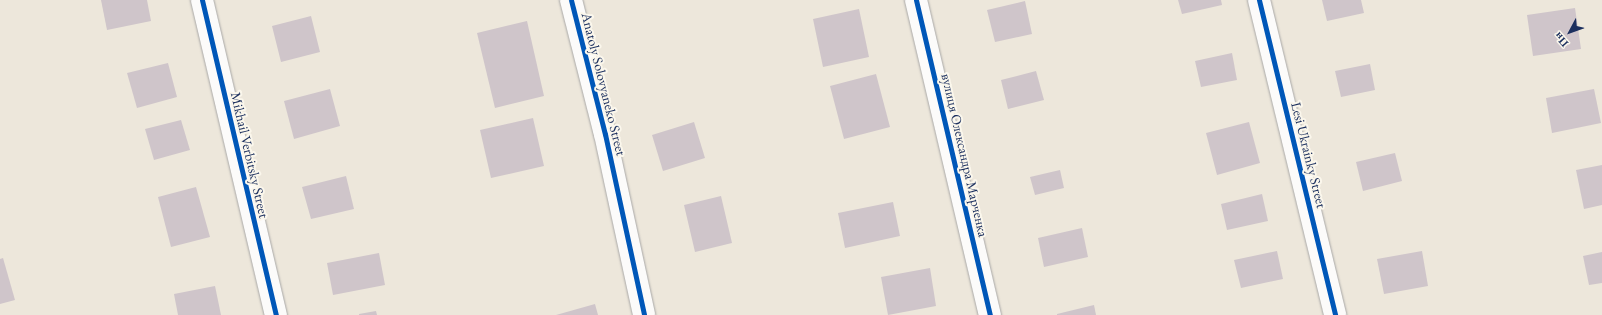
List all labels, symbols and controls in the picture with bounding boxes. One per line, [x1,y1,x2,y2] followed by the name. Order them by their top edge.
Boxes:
[578,11,630,157] street label: Anatoly Solovyaneko Street
[1550,12,1590,52] north arrow
[1551,30,1571,50] text: Пн
[938,72,992,238] street label: вулиця Олександра Марченка
[227,90,273,220] street label: Mikhail Verbitsky Street
[1288,100,1330,210] street label: Lesi Ukrainky Street

